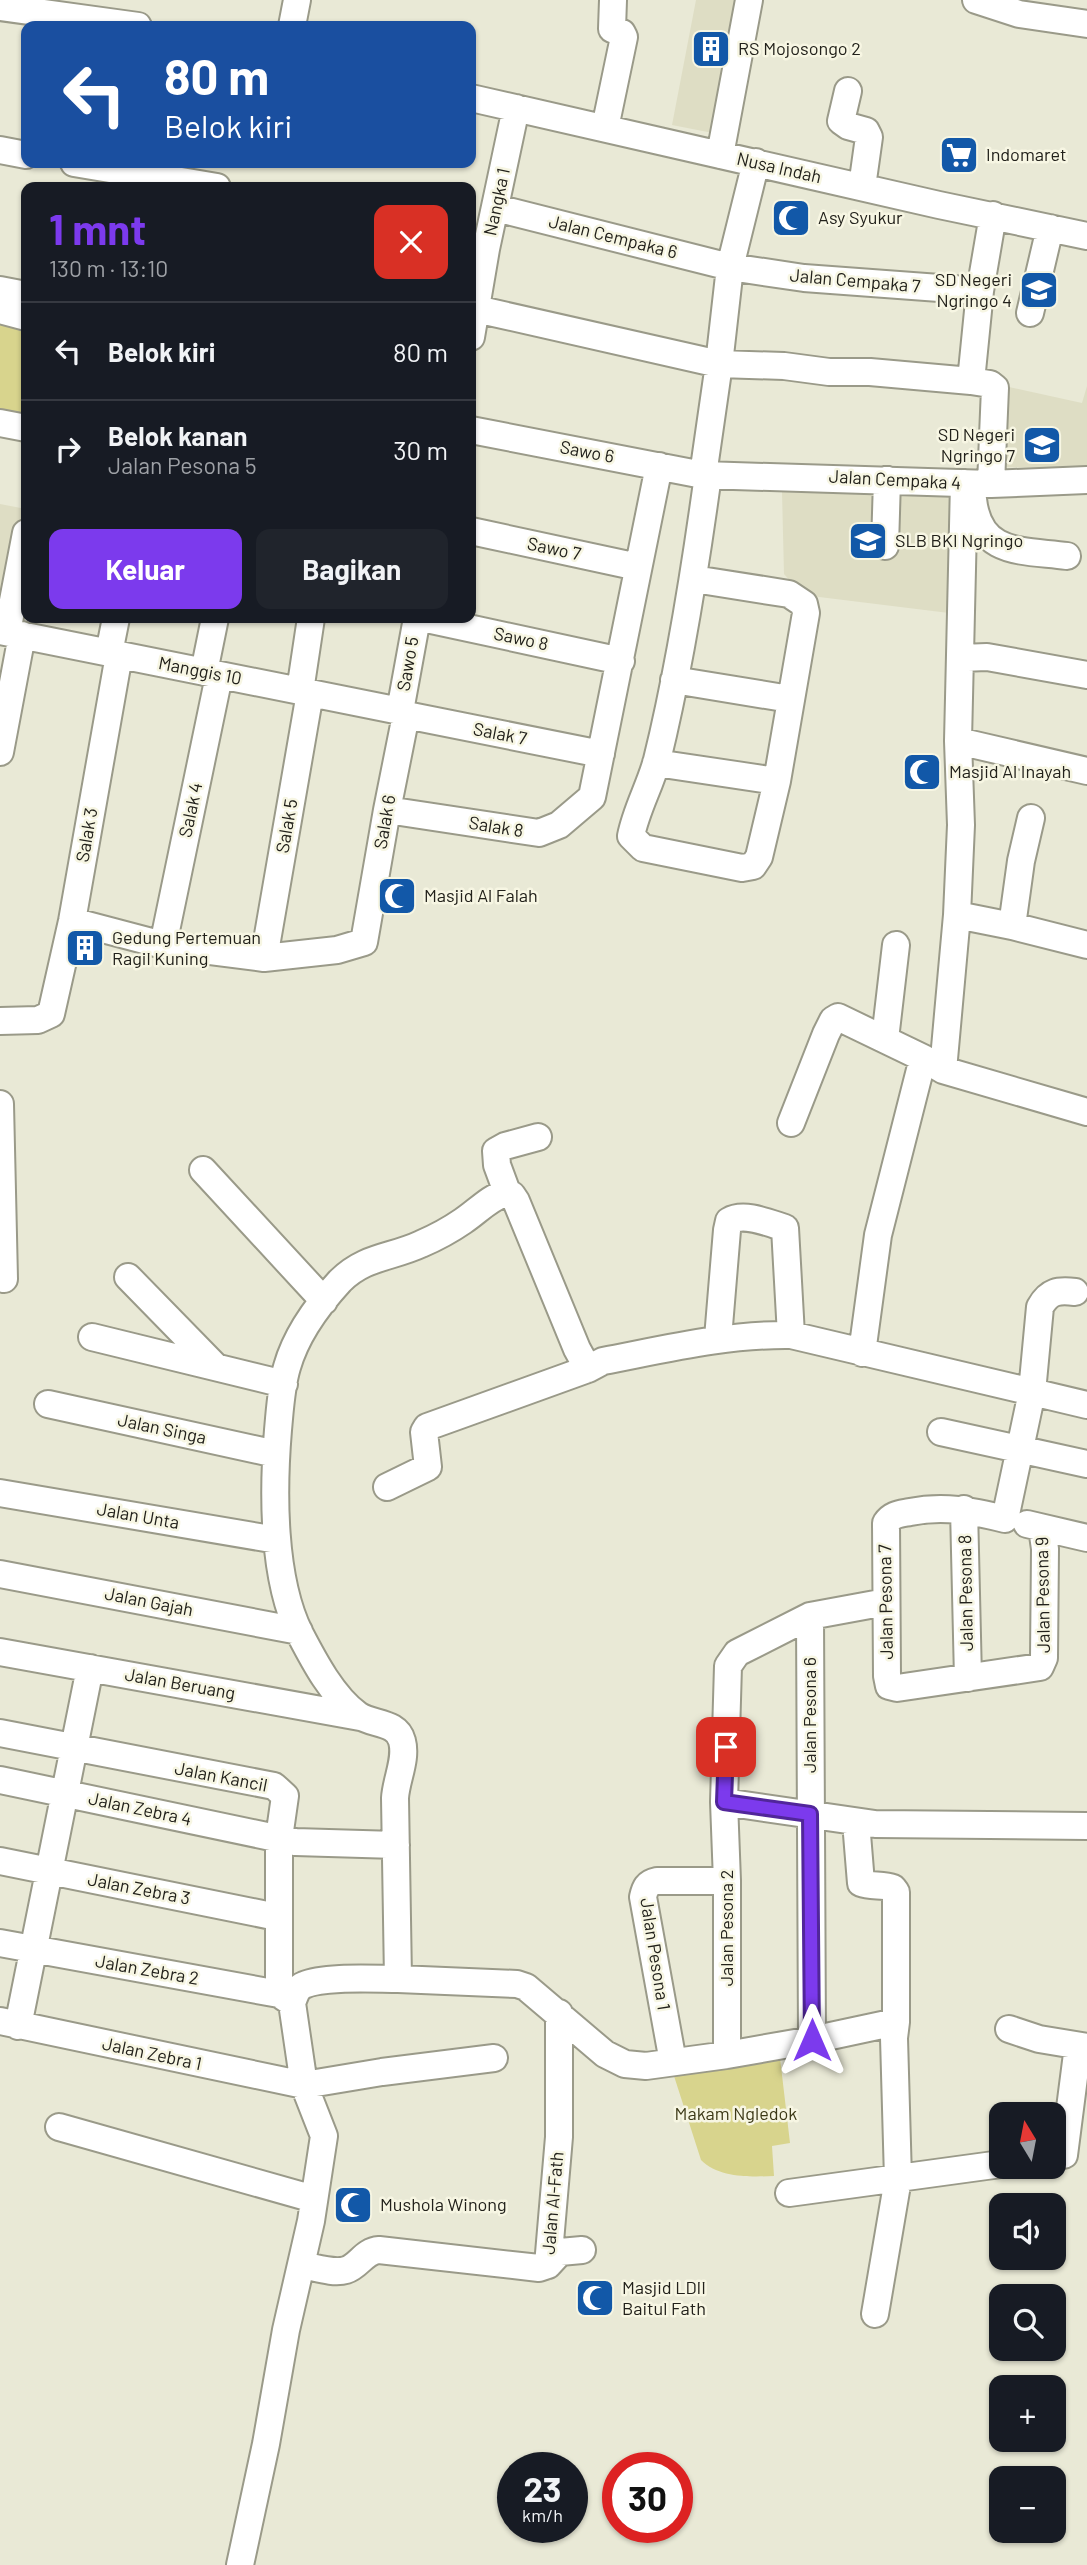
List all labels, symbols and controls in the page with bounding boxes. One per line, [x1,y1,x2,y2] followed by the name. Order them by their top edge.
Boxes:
[690,28,732,70] building icon: RS Mojosongo 2
[738,37,861,59] place label: RS Mojosongo 2
[164,46,269,105] text: 80 m
[49,49,140,140] icon: left
[164,106,292,144] text: Belok kiri
[938,134,980,176] supermarket icon: Indomaret
[986,143,1066,165] place label: Indomaret
[735,147,824,187] street label: Nusa Indah
[478,166,514,238] street label: Nangka 1
[770,197,812,239] mosque icon: Asy Syukur
[49,203,146,253] text: 1 mnt
[374,205,448,279] button: close
[818,206,903,228] place label: Asy Syukur
[547,209,680,263] street label: Jalan Cempaka 6
[49,254,168,282] text: 130 m · 13:10
[789,263,922,297] street label: Jalan Cempaka 7
[935,268,1012,311] place label: SD Negeri Ngringo 4
[1018,269,1060,311] school or university icon: SD Negeri Ngringo 4
[49,332,87,370] icon: left
[108,336,215,367] text: Belok kiri
[393,336,448,367] text: 80 m
[108,420,247,451] text: Belok kanan
[938,423,1015,466] place label: SD Negeri Ngringo 7
[1021,424,1063,466] school or university icon: SD Negeri Ngringo 7
[49,430,87,468] icon: right
[393,434,448,465] text: 30 m
[558,435,616,467] street label: Sawo 6
[108,451,257,479] text: Jalan Pesona 5
[828,465,962,493] street label: Jalan Cempaka 4
[847,520,889,562] school or university icon: SLB BKI Ngringo
[49,529,242,609] button: Keluar
[256,529,448,609] button: Bagikan
[895,529,1023,551] place label: SLB BKI Ngringo
[525,532,583,565] street label: Sawo 7
[492,622,550,655] street label: Sawo 8
[391,635,423,693] street label: Sawo 5
[157,651,244,689] street label: Manggis 10
[472,717,529,749] street label: Salak 7
[901,751,943,793] mosque icon: Masjid Al Inayah
[949,760,1071,782] place label: Masjid Al Inayah
[173,780,207,839] street label: Salak 4
[368,793,400,851] street label: Salak 6
[270,797,302,855] street label: Salak 5
[70,806,102,864] street label: Salak 3
[467,811,525,841] street label: Salak 8
[376,875,418,917] mosque icon: Masjid Al Falah
[424,884,538,906] place label: Masjid Al Falah
[112,926,261,969] place label: Gedung Pertemuan Ragil Kuning
[64,927,106,969] building icon: Gedung Pertemuan Ragil Kuning
[116,1408,208,1448] street label: Jalan Singa
[95,1497,181,1533] street label: Jalan Unta
[953,1535,977,1651] street label: Jalan Pesona 8
[1030,1537,1054,1653] street label: Jalan Pesona 9
[873,1544,897,1660] street label: Jalan Pesona 7
[103,1582,195,1620] street label: Jalan Gajah
[798,1657,820,1773] street label: Jalan Pesona 6
[123,1662,237,1704] street label: Jalan Beruang
[696,1717,756,1777] pin
[707,1728,745,1766] icon: arrive
[173,1756,269,1796] street label: Jalan Kancil
[87,1786,194,1830] street label: Jalan Zebra 4
[86,1867,192,1909] street label: Jalan Zebra 3
[715,1870,737,1986] street label: Jalan Pesona 2
[636,1896,676,2011] street label: Jalan Pesona 1
[94,1949,201,1989] street label: Jalan Zebra 2
[775,2003,849,2077] position arrow
[100,2032,204,2074] street label: Jalan Zebra 1
[675,2102,797,2124] park label: Makam Ngledok
[989,2102,1066,2179] north arrow
[989,2102,1066,2543] map controls
[537,2150,567,2255] street label: Jalan Al-Fath
[332,2184,374,2226] mosque icon: Mushola Winong
[380,2193,507,2215] place label: Mushola Winong
[989,2193,1066,2270] button: sound
[622,2276,706,2319] place label: Masjid LDII Baitul Fath
[574,2277,616,2319] mosque icon: Masjid LDII Baitul Fath
[989,2284,1066,2361] button: search
[989,2375,1066,2452] button: +
[602,2452,693,2543] speed limit sign: 30
[989,2466,1066,2543] button: −
[523,2467,562,2509] text: 23
[522,2504,563,2526] text: km/h

